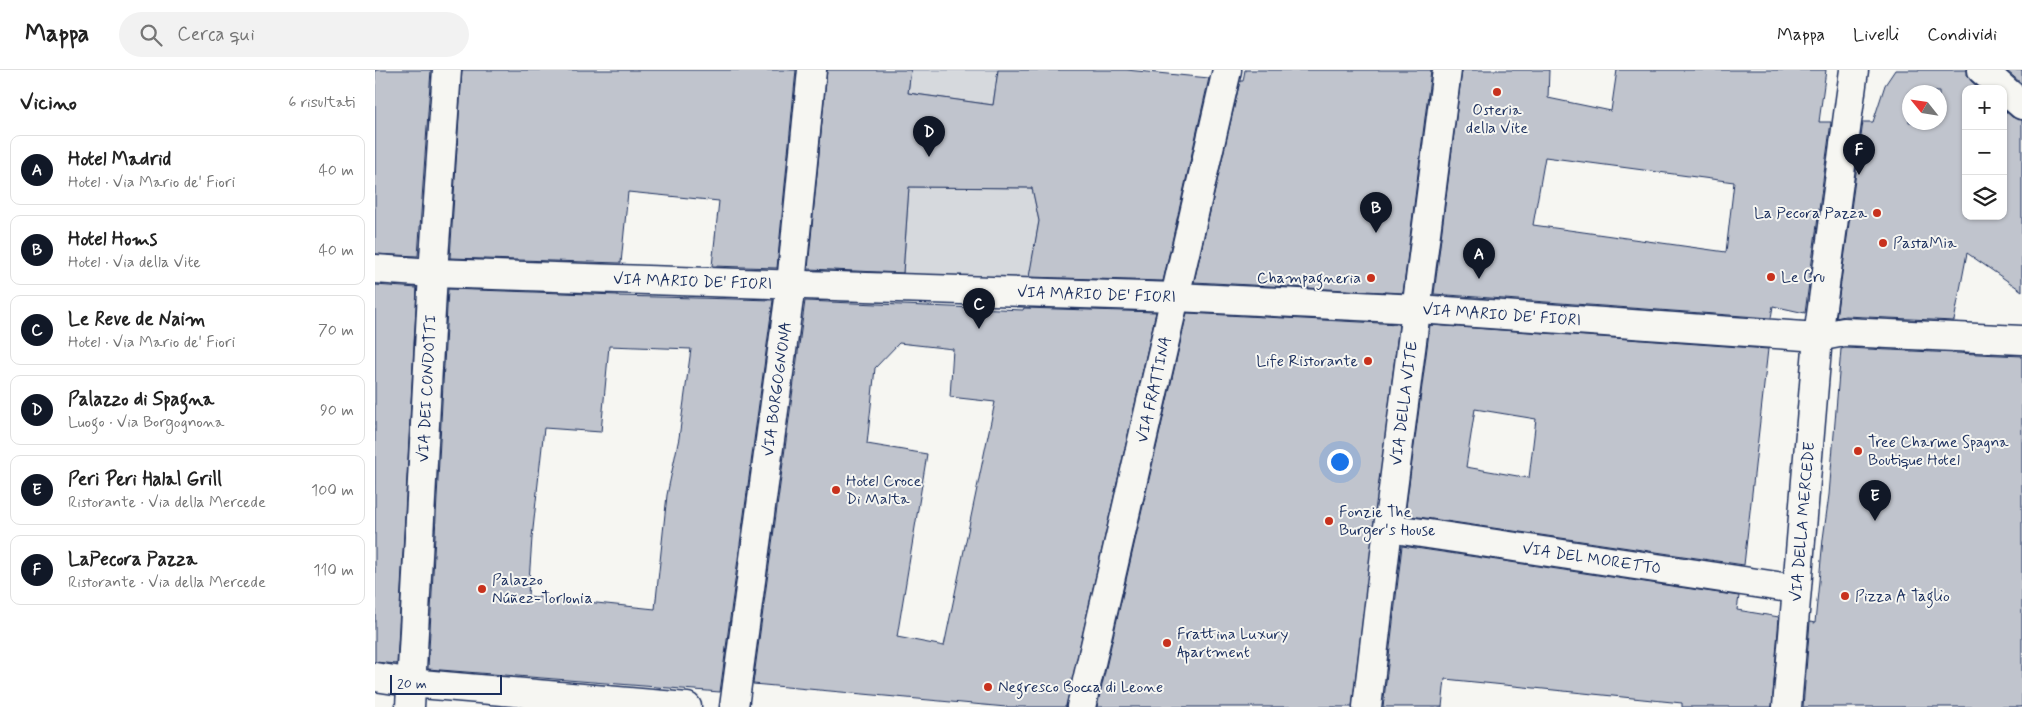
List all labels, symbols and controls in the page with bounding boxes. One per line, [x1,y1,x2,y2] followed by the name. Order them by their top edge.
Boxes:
[119,12,469,57] search box
[25,19,89,50] text: Mappa
[137,21,165,49] icon: search
[177,22,255,47] text: Cerca qui
[1777,23,1825,47] text: Mappa
[1853,23,1899,47] text: Livelli
[1927,23,1997,47] text: Condividi
[1902,85,1947,130] north arrow
[1962,85,2007,220] map controls
[1962,85,2007,130] button: +
[1491,86,1503,98] marker: Osteria della Vite
[20,89,77,117] text: Vicino
[288,92,355,113] text: 6 risultati
[1466,100,1528,139] place label: Osteria della Vite
[913,116,945,157] pin: D
[1962,130,2007,175] button: −
[1843,134,1875,175] pin: F
[68,147,171,172] text: Hotel Madrid
[32,160,42,181] text: A
[318,160,354,181] text: 40 m
[68,172,235,193] text: Hotel · Via Mario de' Fiori
[1962,175,2007,220] button: layers
[1360,192,1392,233] pin: B
[1754,203,1867,224] place label: La Pecora Pazza
[1871,207,1883,219] marker: La Pecora Pazza
[68,227,157,252] text: Hotel Homs
[1893,233,1957,254] place label: PastaMia
[1877,237,1889,249] marker: PastaMia
[1463,238,1495,279] pin: A
[32,240,42,261] text: B
[318,240,354,261] text: 40 m
[68,252,201,273] text: Hotel · Via della Vite
[1781,267,1825,288] place label: Le Cru
[613,268,773,294] street label: VIA MARIO DE' FIORI
[1257,268,1361,290] place label: Champagneria
[1765,271,1777,283] marker: Le Cru
[1365,272,1377,284] marker: Champagneria
[1017,281,1176,307] street label: VIA MARIO DE' FIORI
[963,288,995,329] pin: C
[1422,299,1582,331] street label: VIA MARIO DE' FIORI
[68,307,205,332] text: Le Reve de Naim
[412,314,441,463] street label: VIA DEI CONDOTTI
[31,320,43,341] text: C
[318,320,354,341] text: 70 m
[757,320,796,458] street label: VIA BORGOGNONA
[68,332,235,353] text: Hotel · Via Mario de' Fiori
[1131,334,1176,445] street label: VIA FRATTINA
[1386,340,1422,467] street label: VIA DELLA VITE
[1256,351,1358,372] place label: Life Ristorante
[1362,355,1374,367] marker: Life Ristorante
[68,387,214,412] text: Palazzo di Spagna
[31,400,43,421] text: D
[320,400,354,421] text: 90 m
[68,412,224,433] text: Luogo · Via Borgognona
[1868,432,2009,471] place label: Tree Charme Spagna Boutique Hotel
[1785,441,1820,602] street label: VIA DELLA MERCEDE
[1852,445,1864,457] marker: Tree Charme Spagna Boutique Hotel
[1327,449,1353,475] your location
[68,467,222,492] text: Peri Peri Halal Grill
[846,471,922,510] place label: Hotel Croce Di Malta
[32,480,42,501] text: E
[311,480,354,501] text: 100 m
[1859,480,1891,521] pin: E
[830,484,842,496] marker: Hotel Croce Di Malta
[68,492,266,513] text: Ristorante · Via della Mercede
[1339,502,1436,542] place label: Fonzie The Burger's House
[1323,515,1335,527] marker: Fonzie The Burger's House
[1521,538,1662,579] street label: VIA DEL MORETTO
[68,547,197,572] text: LaPecora Pazza
[33,560,41,581] text: F
[313,560,354,581] text: 110 m
[492,570,593,609] place label: Palazzo Núñez-Torlonia
[68,572,266,593] text: Ristorante · Via della Mercede
[476,583,488,595] marker: Palazzo Núñez-Torlonia
[1855,586,1950,608] place label: Pizza A Taglio
[1839,590,1851,602] marker: Pizza A Taglio
[1177,624,1288,664] place label: Frattina Luxury Apartment
[1161,637,1173,649] marker: Frattina Luxury Apartment
[390,672,503,695] scale bar
[397,675,427,693] text: 20 m
[998,677,1163,699] place label: Negresco Bocca di Leone
[982,681,994,693] marker: Negresco Bocca di Leone

